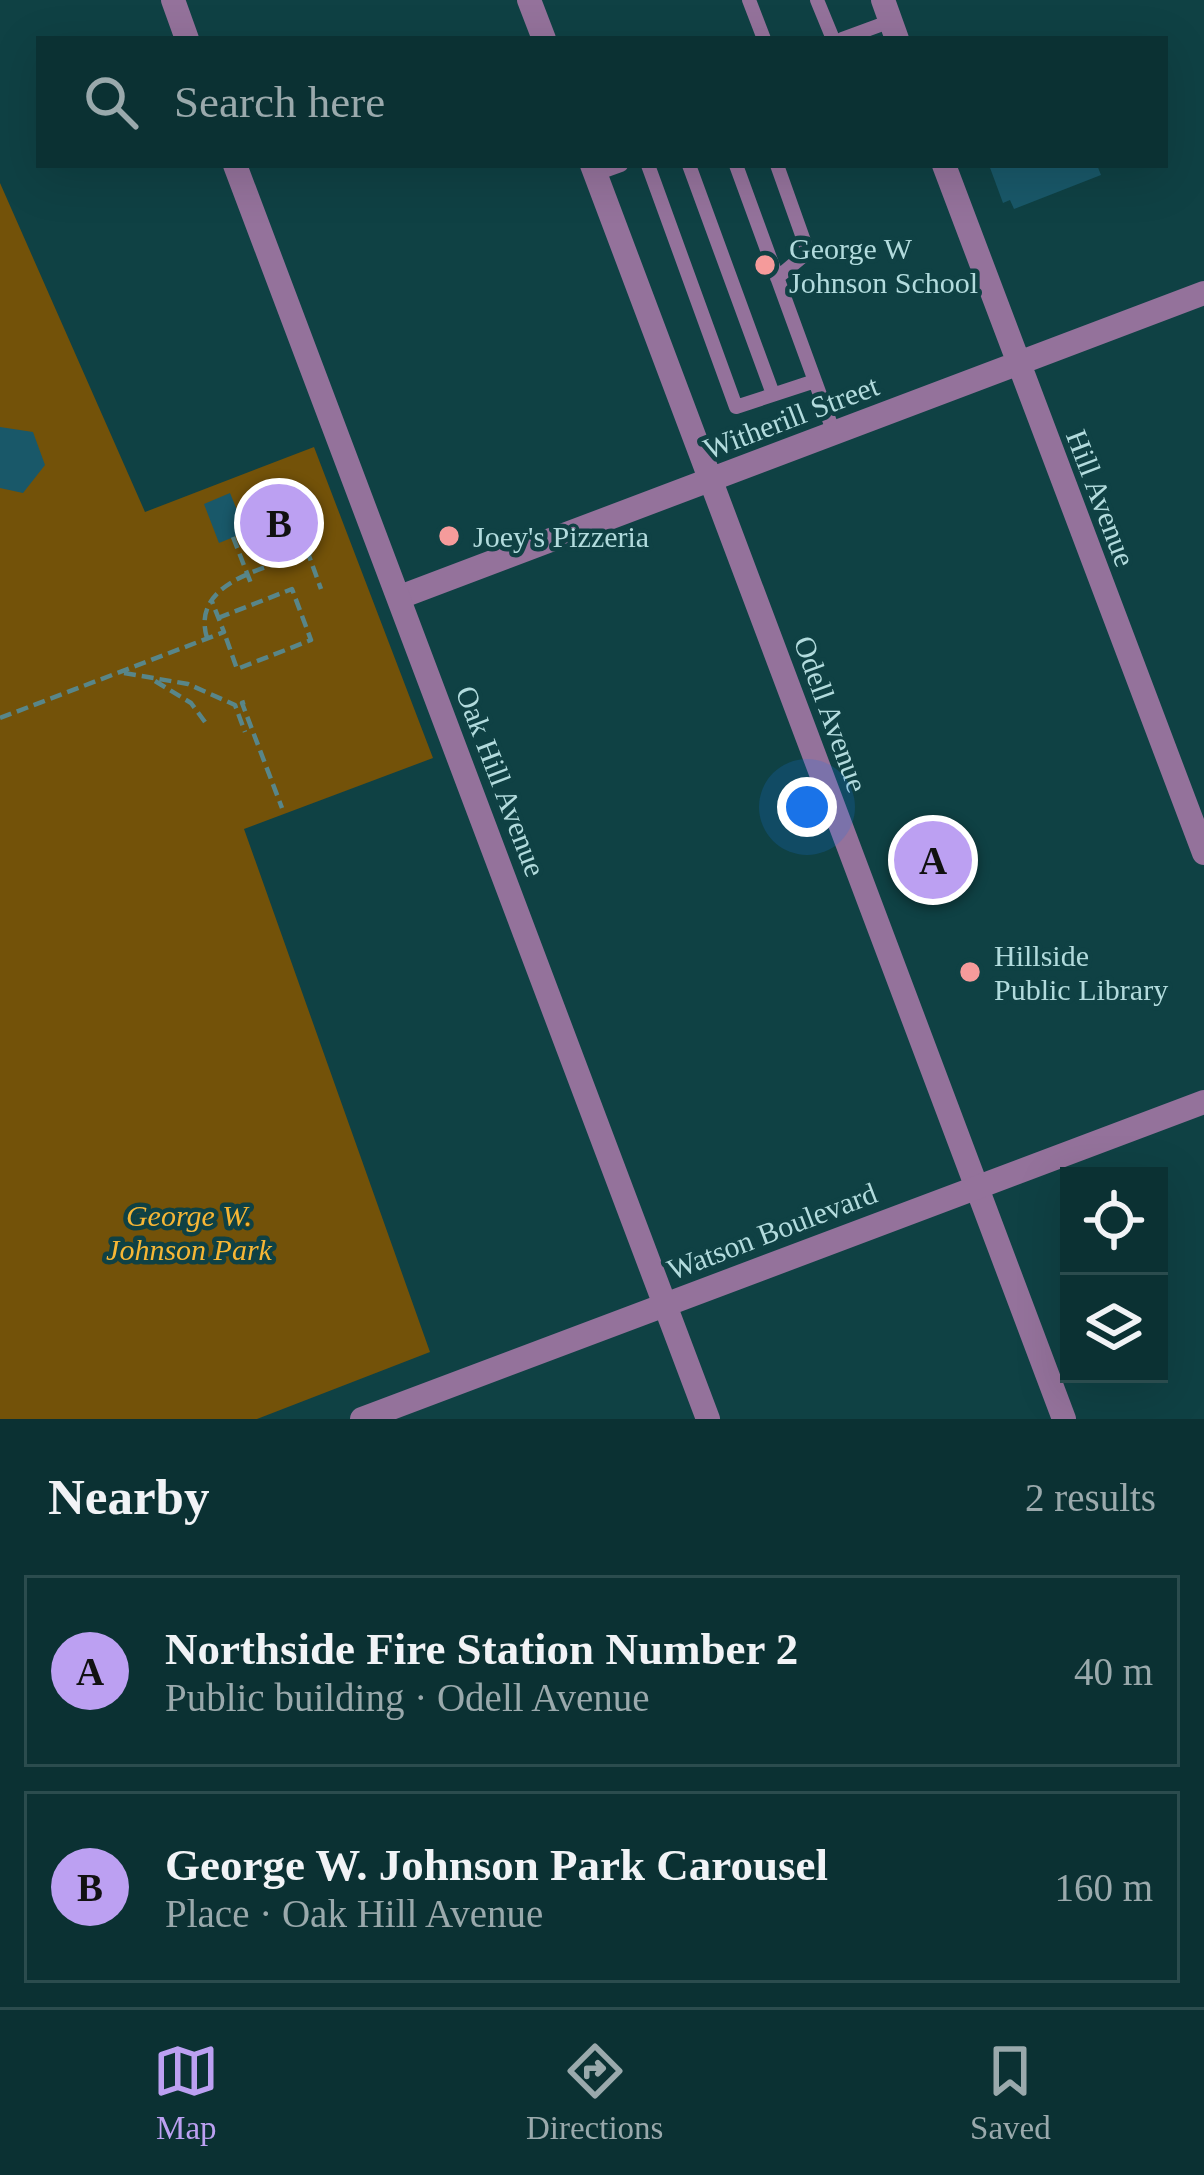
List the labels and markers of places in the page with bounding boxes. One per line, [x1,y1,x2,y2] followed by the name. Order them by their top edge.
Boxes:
[789,232,978,299] place label: George W Johnson School
[752,252,778,278] marker: George W Johnson School
[240,478,318,568] pin: B
[473,520,649,553] place label: Joey's Pizzeria
[436,523,462,549] marker: Joey's Pizzeria
[894,815,972,905] pin: A
[994,939,1168,1006] place label: Hillside Public Library
[957,959,983,985] marker: Hillside Public Library

